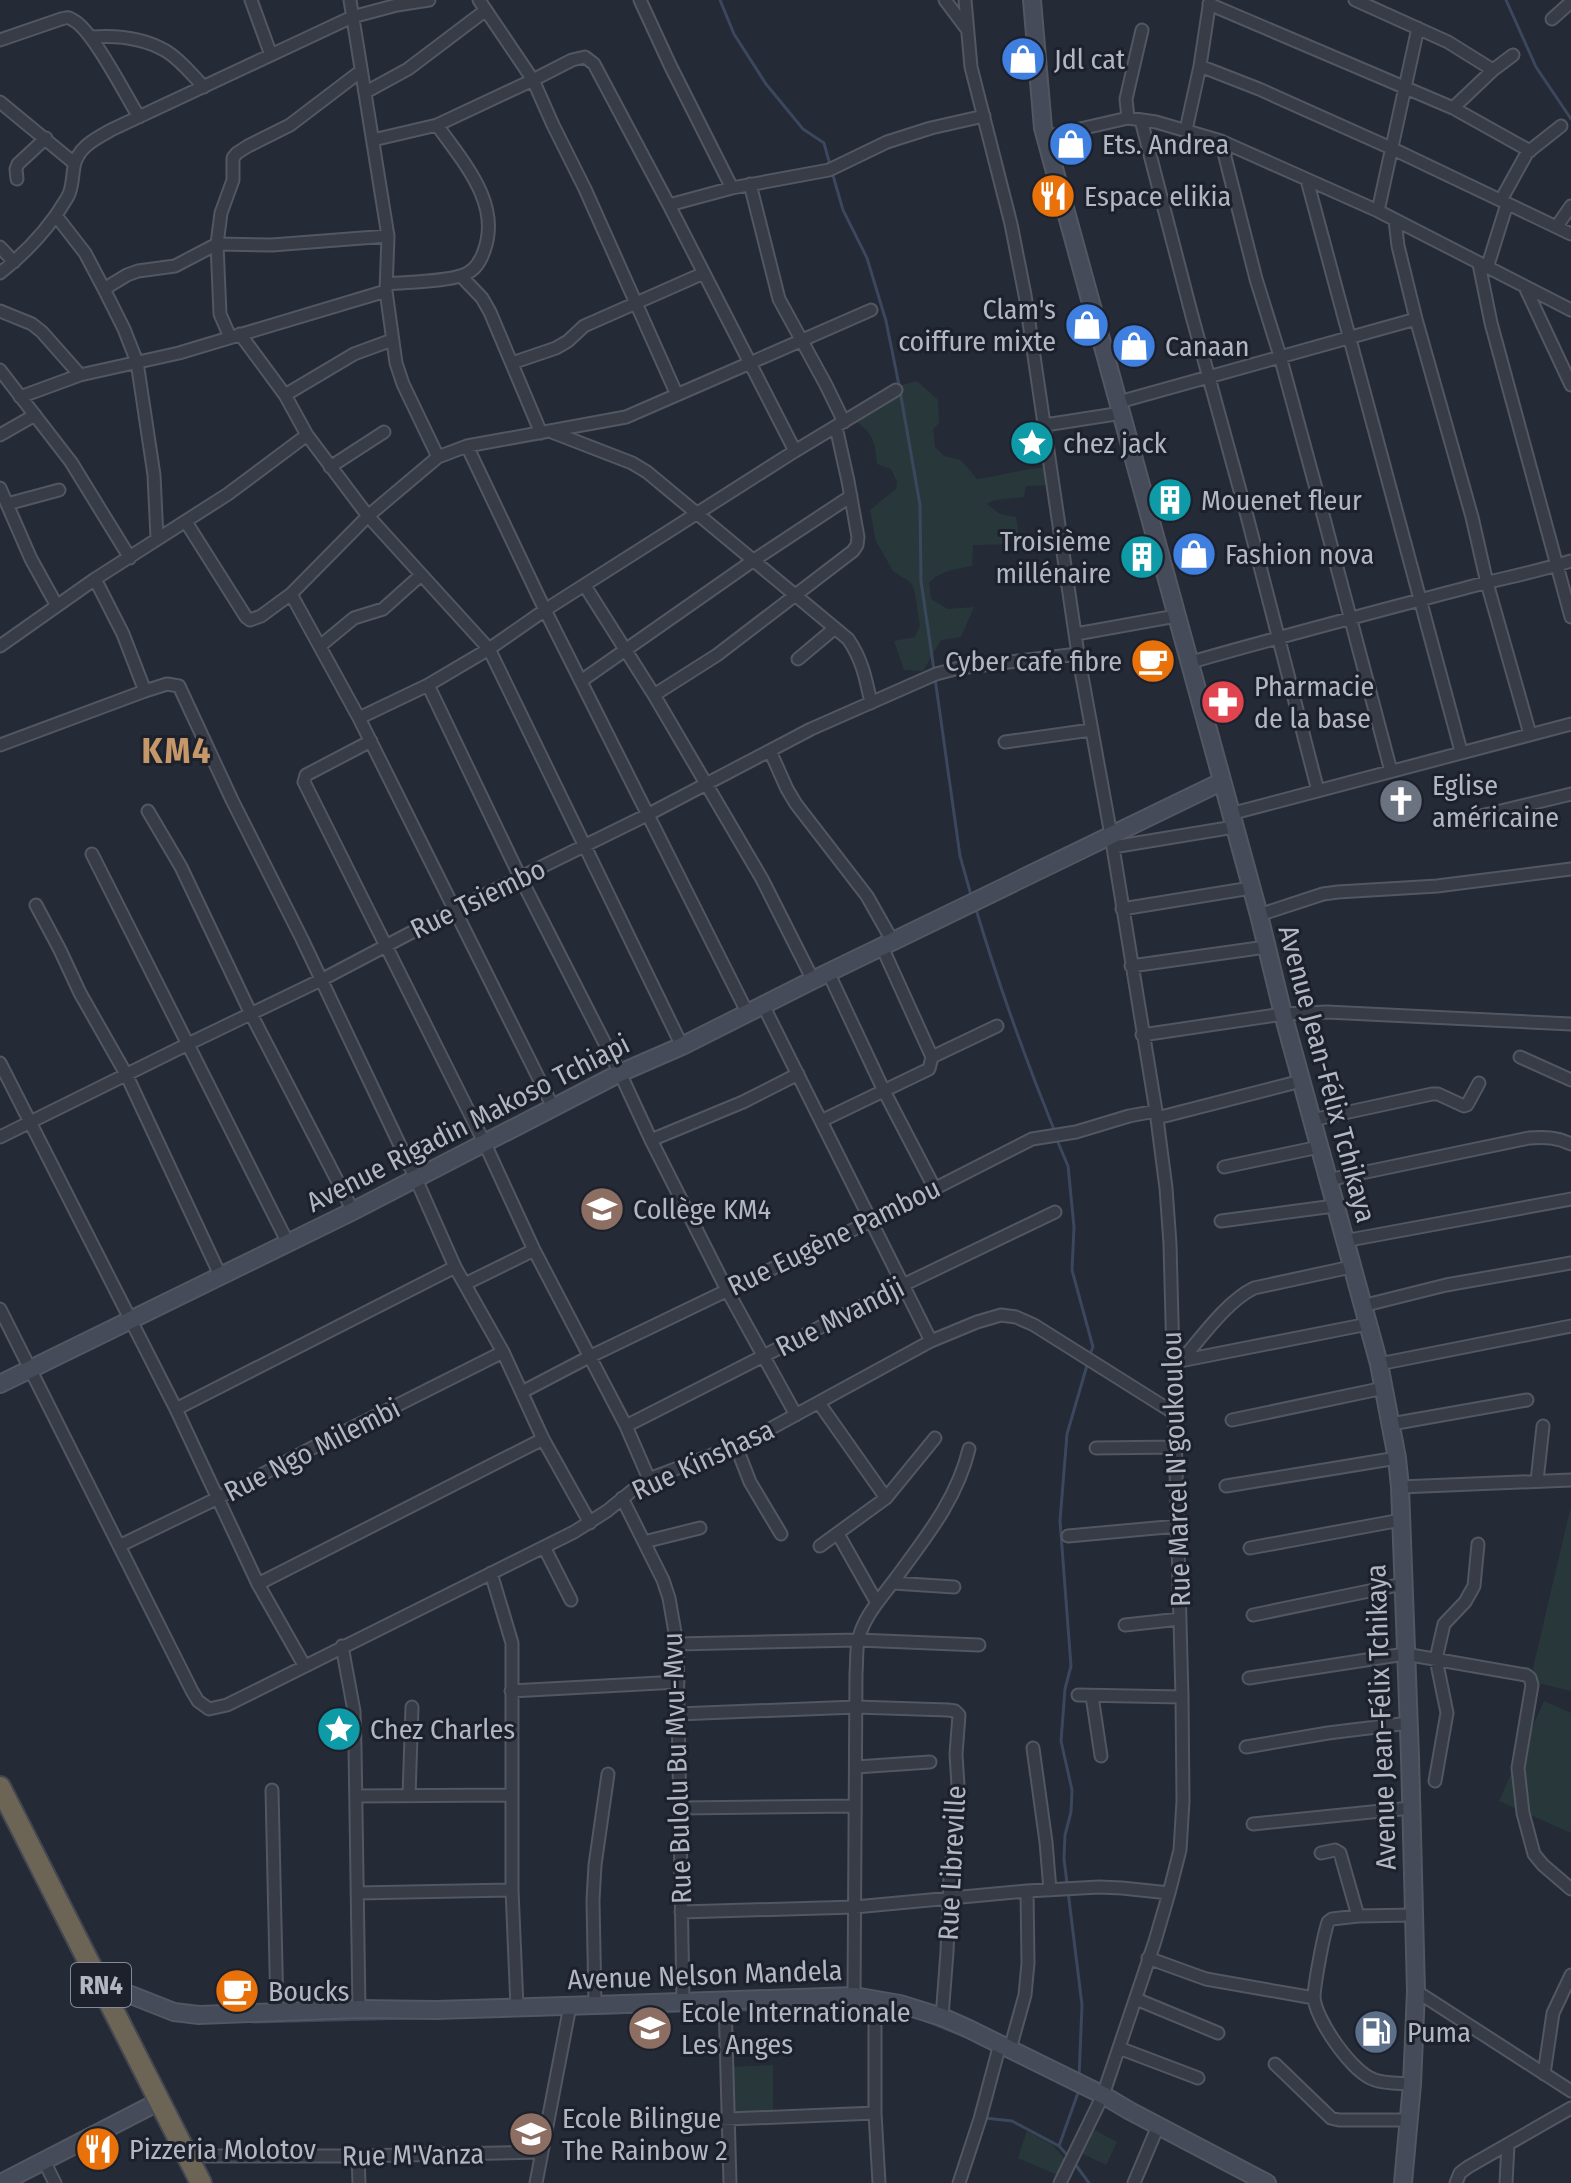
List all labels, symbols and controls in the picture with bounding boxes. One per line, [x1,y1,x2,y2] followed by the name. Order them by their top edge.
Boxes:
[999,35,1047,83] shop icon: Jdl cat
[1054,43,1126,76] place label: Jdl cat
[1047,120,1095,168] shop icon: Ets. Andrea
[1102,128,1229,161] place label: Ets. Andrea
[1029,172,1077,220] restaurant icon: Espace elikia
[1084,180,1231,213] place label: Espace elikia
[898,293,1056,358] place label: Clam's coiffure mixte
[1063,301,1111,349] shop icon: Clam's coiffure mixte
[1110,322,1158,370] shop icon: Canaan
[1165,330,1249,363] place label: Canaan
[1008,419,1056,467] place icon: chez jack
[1063,427,1168,460] place label: chez jack
[1146,476,1194,524] building icon: Mouenet fleur
[1201,484,1362,517] place label: Mouenet fleur
[996,525,1111,590] place label: Troisième millénaire
[1170,530,1218,578] shop icon: Fashion nova
[1118,533,1166,581] building icon: Troisième millénaire
[1225,538,1374,571] place label: Fashion nova
[1129,637,1177,685] cafe icon: Cyber cafe fibre
[945,645,1122,678] place label: Cyber cafe fibre
[1254,670,1374,735] place label: Pharmacie de la base
[1199,678,1247,726] pharmacy icon: Pharmacie de la base
[142,729,212,773] district label: KM4
[1432,769,1559,834] place label: Eglise américaine
[1377,777,1425,825] church icon: Eglise américaine
[405,852,551,946] street label: Rue Tsiembo
[1271,922,1383,1226] street label: Avenue Jean-Félix Tchikaya
[301,1027,635,1219] street label: Avenue Rigadin Makoso Tchiapi
[722,1171,946,1303] street label: Rue Eugène Pambou
[578,1185,626,1233] school or university icon: Collège KM4
[633,1193,771,1226] place label: Collège KM4
[770,1271,910,1363] street label: Rue Mvandji
[1155,1331,1197,1607] street label: Rue Marcel N'goukoulou
[219,1392,405,1508] street label: Rue Ngo Milembi
[627,1413,779,1507] street label: Rue Kinshasa
[1359,1563,1403,1871] street label: Avenue Jean-Félix Tchikaya
[656,1632,698,1904] street label: Rue Bulolu Bu Mvu-Mvu
[315,1705,363,1753] place icon: Chez Charles
[370,1713,515,1746] place label: Chez Charles
[931,1785,973,1941] street label: Rue Libreville
[567,1954,843,1996] street label: Avenue Nelson Mandela
[71,1963,131,2007] road number: RN4
[213,1967,261,2015] cafe icon: Boucks
[268,1975,350,2008] place label: Boucks
[681,1996,911,2061] place label: Ecole Internationale Les Anges
[626,2004,674,2052] school or university icon: Ecole Internationale Les Anges
[1352,2008,1400,2056] fuel station icon: Puma
[1407,2016,1471,2049] place label: Puma
[562,2102,728,2167] place label: Ecole Bilingue The Rainbow 2
[507,2110,555,2158] school or university icon: Ecole Bilingue The Rainbow 2
[74,2125,122,2173] restaurant icon: Pizzeria Molotov
[129,2133,317,2166] place label: Pizzeria Molotov
[342,2137,484,2173] street label: Rue M'Vanza

